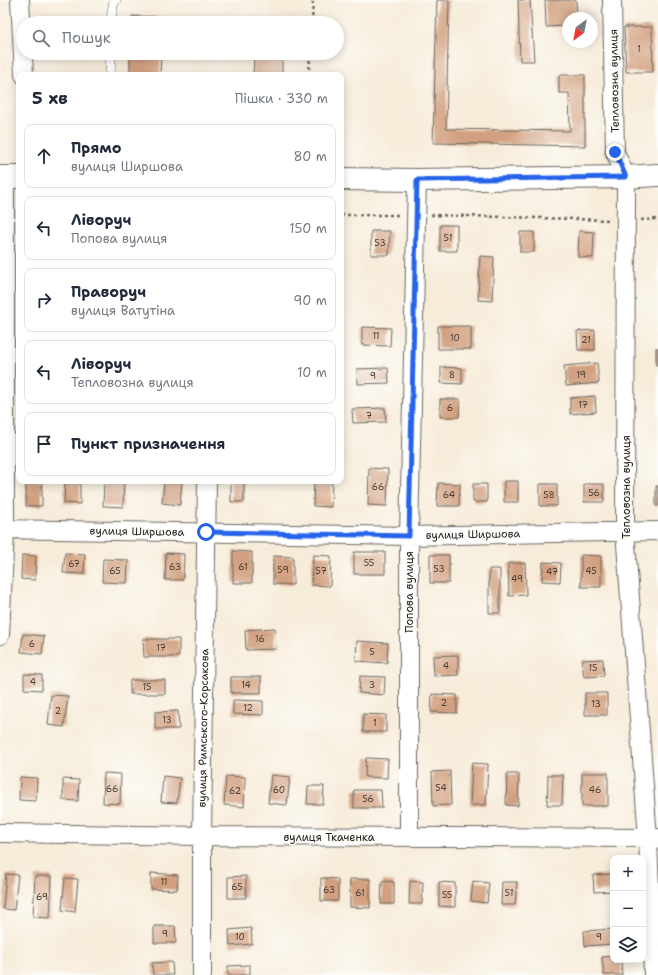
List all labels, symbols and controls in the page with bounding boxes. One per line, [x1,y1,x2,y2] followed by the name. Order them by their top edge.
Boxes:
[562,12,598,48] north arrow
[16,16,344,60] search box
[30,27,52,49] icon: search
[62,28,111,48] text: Пошук
[606,29,623,133] street label: Тепловозна вулиця
[637,43,641,55] house number: 1
[32,87,68,109] text: 5 хв
[235,90,328,107] text: Пішки · 330 m
[71,138,121,158] text: Прямо
[606,143,624,161] route end
[33,145,55,167] icon: ahead
[293,148,327,165] text: 80 m
[71,158,183,175] text: вулиця Ширшова
[71,210,131,230] text: Ліворуч
[33,217,55,239] icon: left
[289,220,327,237] text: 150 m
[71,230,167,247] text: Попова вулиця
[444,232,452,244] house number: 51
[374,237,386,249] house number: 53
[71,282,146,302] text: Праворуч
[33,289,55,311] icon: right
[293,292,327,309] text: 90 m
[71,302,175,319] text: вулиця Ватутіна
[372,330,380,342] house number: 11
[450,332,460,344] house number: 10
[581,334,591,346] house number: 21
[71,354,131,374] text: Ліворуч
[33,361,55,383] icon: left
[297,364,327,381] text: 10 m
[449,369,455,381] house number: 8
[576,369,586,381] house number: 19
[370,370,376,382] house number: 9
[71,374,194,391] text: Тепловозна вулиця
[578,399,588,411] house number: 17
[447,402,453,414] house number: 6
[366,410,372,422] house number: 7
[33,433,55,455] icon: arrive
[71,434,226,454] text: Пункт призначення
[619,435,634,539] street label: Тепловозна вулиця
[372,481,384,493] house number: 66
[588,487,600,499] house number: 56
[443,489,455,501] house number: 64
[543,489,555,501] house number: 58
[89,523,185,540] street label: вулиця Ширшова
[197,523,215,541] route start
[426,526,521,543] street label: вулиця Ширшова
[402,551,417,633] street label: Попова вулиця
[364,557,374,569] house number: 55
[68,558,80,570] house number: 67
[169,561,181,573] house number: 63
[238,561,248,573] house number: 61
[433,563,445,575] house number: 53
[277,564,289,576] house number: 59
[109,565,121,577] house number: 65
[315,565,327,577] house number: 57
[585,565,597,577] house number: 45
[546,566,558,578] house number: 47
[511,573,523,585] house number: 49
[255,633,265,645] house number: 16
[29,638,35,650] house number: 6
[156,642,166,654] house number: 17
[369,646,375,658] house number: 5
[195,648,212,808] street label: вулиця Римського-Корсакова
[443,660,449,672] house number: 4
[588,662,598,674] house number: 15
[30,676,36,688] house number: 4
[241,679,251,691] house number: 14
[369,679,375,691] house number: 3
[142,681,152,693] house number: 15
[441,697,447,709] house number: 2
[591,698,601,710] house number: 13
[243,702,253,714] house number: 12
[55,705,61,717] house number: 2
[162,714,172,726] house number: 13
[373,717,377,729] house number: 1
[435,782,447,794] house number: 54
[106,783,118,795] house number: 66
[273,784,285,796] house number: 60
[589,784,601,796] house number: 46
[229,785,241,797] house number: 62
[362,793,374,805] house number: 56
[283,830,375,845] street label: вулиця Ткаченка
[610,855,646,963] map controls
[610,855,646,891] button: +
[160,876,168,888] house number: 11
[231,881,243,893] house number: 65
[323,884,335,896] house number: 63
[355,887,365,899] house number: 61
[505,887,513,899] house number: 51
[442,889,452,901] house number: 55
[36,891,48,903] house number: 69
[610,891,646,927] button: −
[610,927,646,963] button: layers
[162,928,168,940] house number: 9
[235,931,245,943] house number: 10
[596,931,602,943] house number: 9

